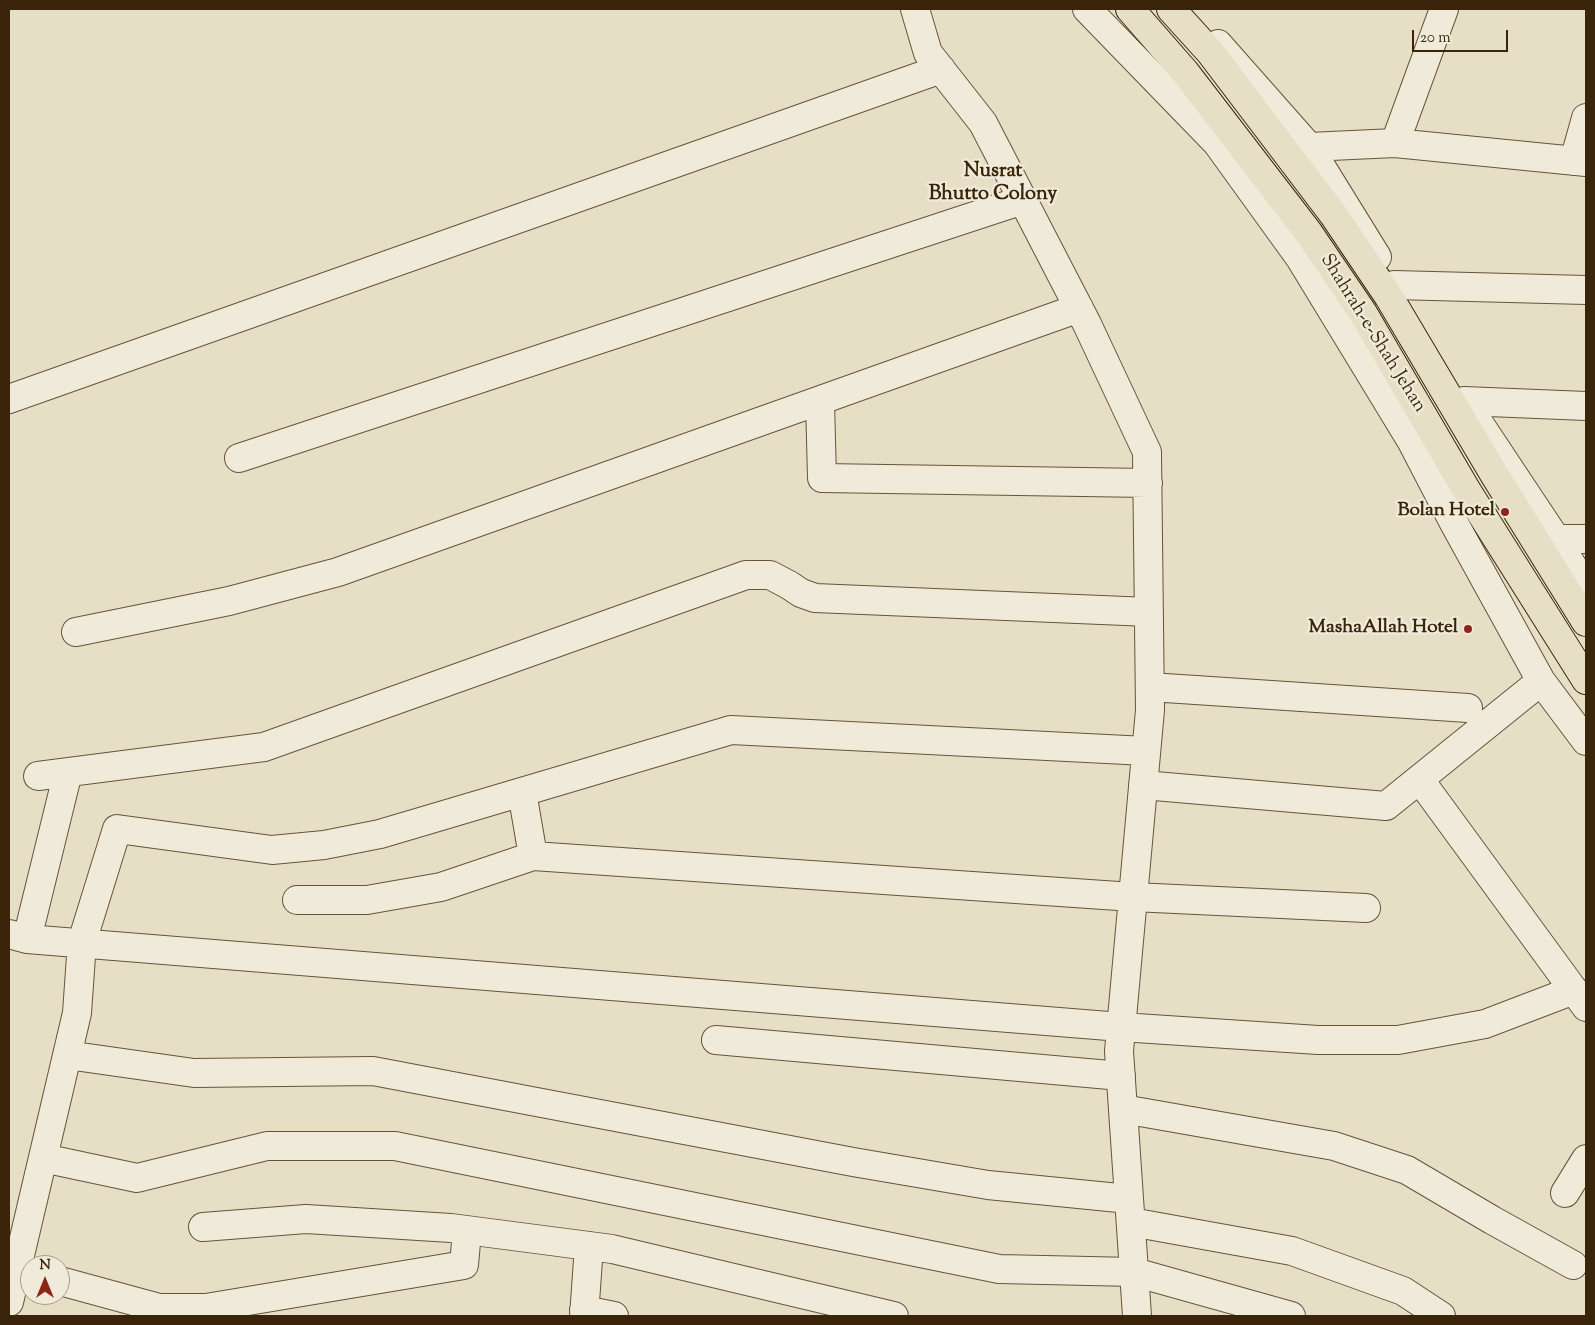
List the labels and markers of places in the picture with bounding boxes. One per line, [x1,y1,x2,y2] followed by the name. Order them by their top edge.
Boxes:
[1398,501,1495,523] place label: Bolan Hotel
[1499,506,1511,518] marker: Bolan Hotel
[1309,618,1458,640] place label: MashaAllah Hotel
[1462,623,1474,635] marker: MashaAllah Hotel

